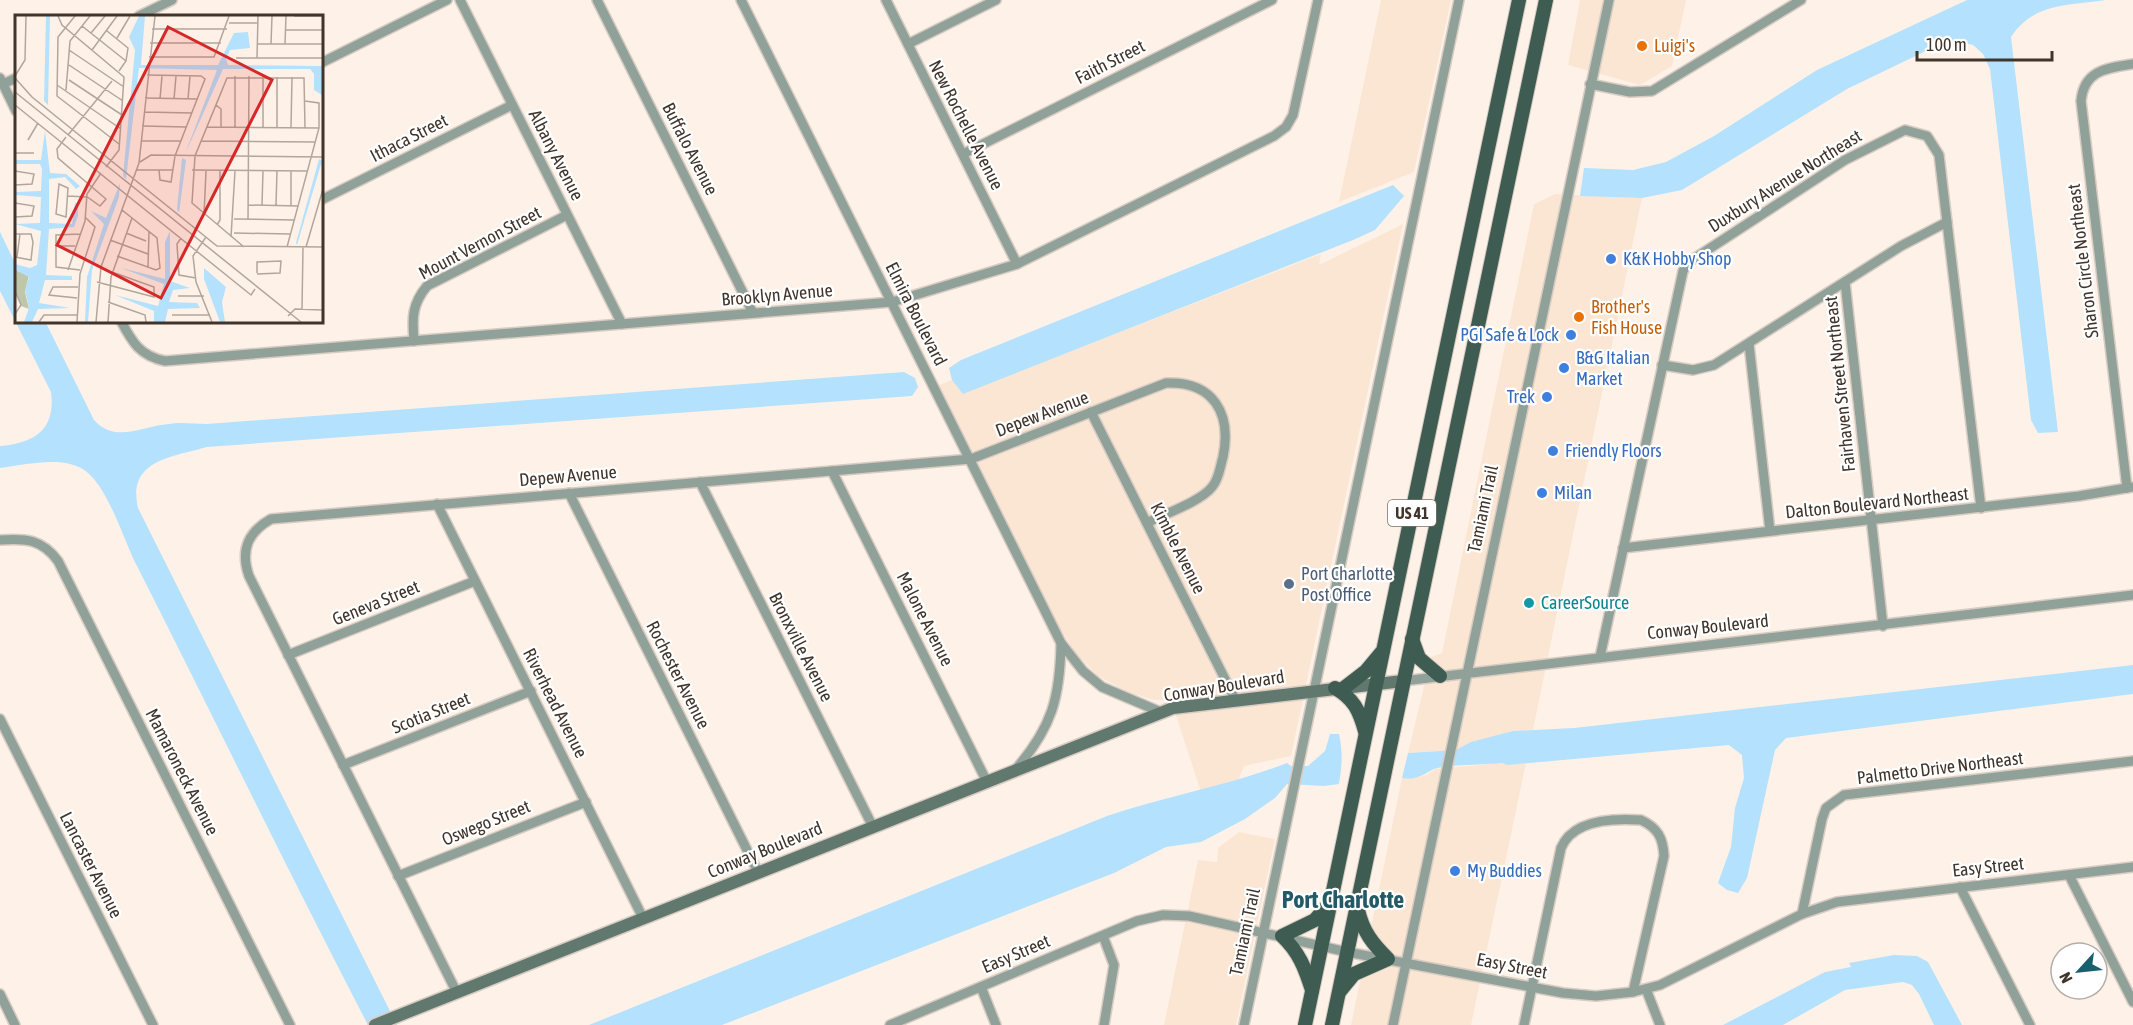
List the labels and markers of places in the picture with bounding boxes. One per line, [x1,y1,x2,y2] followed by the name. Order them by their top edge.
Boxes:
[1654,35,1695,56] place label: Luigi's
[1635,39,1649,53] marker: Luigi's
[1623,248,1731,269] place label: K&K Hobby Shop
[1604,252,1618,266] marker: K&K Hobby Shop
[1591,296,1662,338] place label: Brother's Fish House
[1572,310,1586,324] marker: Brother's Fish House
[1460,324,1559,345] place label: PGI Safe & Lock
[1564,328,1578,342] marker: PGI Safe & Lock
[1576,347,1650,389] place label: B&G Italian Market
[1557,361,1571,375] marker: B&G Italian Market
[1507,386,1535,407] place label: Trek
[1540,390,1554,404] marker: Trek
[1565,440,1662,461] place label: Friendly Floors
[1546,444,1560,458] marker: Friendly Floors
[1554,482,1592,503] place label: Milan
[1535,486,1549,500] marker: Milan
[1301,563,1393,605] place label: Port Charlotte Post Office
[1282,577,1296,591] marker: Port Charlotte Post Office
[1541,592,1629,613] place label: CareerSource
[1522,596,1536,610] marker: CareerSource
[1467,860,1542,881] place label: My Buddies
[1448,864,1462,878] marker: My Buddies

